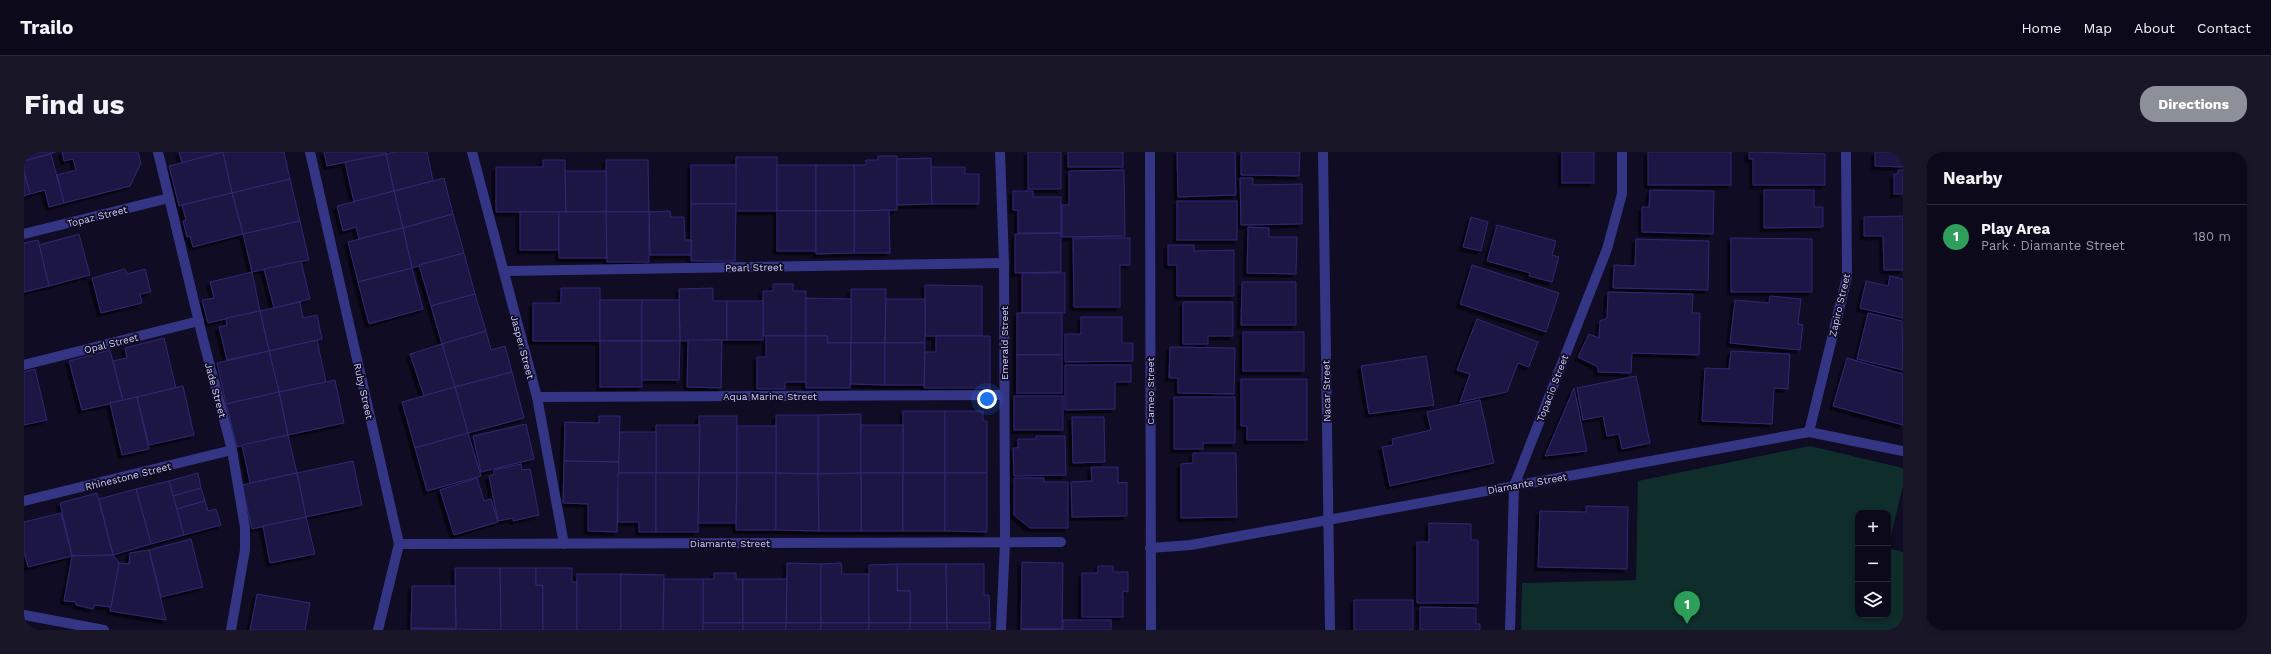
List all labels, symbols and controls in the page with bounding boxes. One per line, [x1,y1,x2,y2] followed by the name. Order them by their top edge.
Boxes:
[20,16,73,39] text: Trailo
[2021,20,2061,36] text: Home
[2083,20,2112,36] text: Map
[2134,20,2175,36] text: About
[2197,20,2251,36] text: Contact
[2140,86,2247,122] button: Directions
[24,88,124,121] text: Find us
[1943,168,2002,188] text: Nearby
[66,203,129,229] street label: Topaz Street
[1981,220,2050,238] text: Play Area
[1953,229,1959,244] text: 1
[2193,229,2231,244] text: 180 m
[1981,238,2125,253] text: Park · Diamante Street
[725,261,784,274] street label: Pearl Street
[1827,272,1852,338] street label: Zapiro Street
[999,305,1010,380] street label: Emerald Street
[509,314,537,381] street label: Jasper Street
[83,331,140,356] street label: Opal Street
[1535,352,1571,423] street label: Topacio Street
[1145,357,1156,425] street label: Cameo Street
[1320,359,1333,422] street label: Nacar Street
[203,361,228,420] street label: Jade Street
[352,362,375,421] street label: Ruby Street
[977,389,997,409] your location
[723,391,818,402] street label: Aqua Marine Street
[84,460,173,493] street label: Rhinestone Street
[1487,471,1568,496] street label: Diamante Street
[1855,510,1891,618] map controls
[1855,510,1891,546] button: +
[690,538,771,549] street label: Diamante Street
[1855,546,1891,582] button: −
[1855,582,1891,618] button: layers
[1674,591,1700,624] pin: 1

